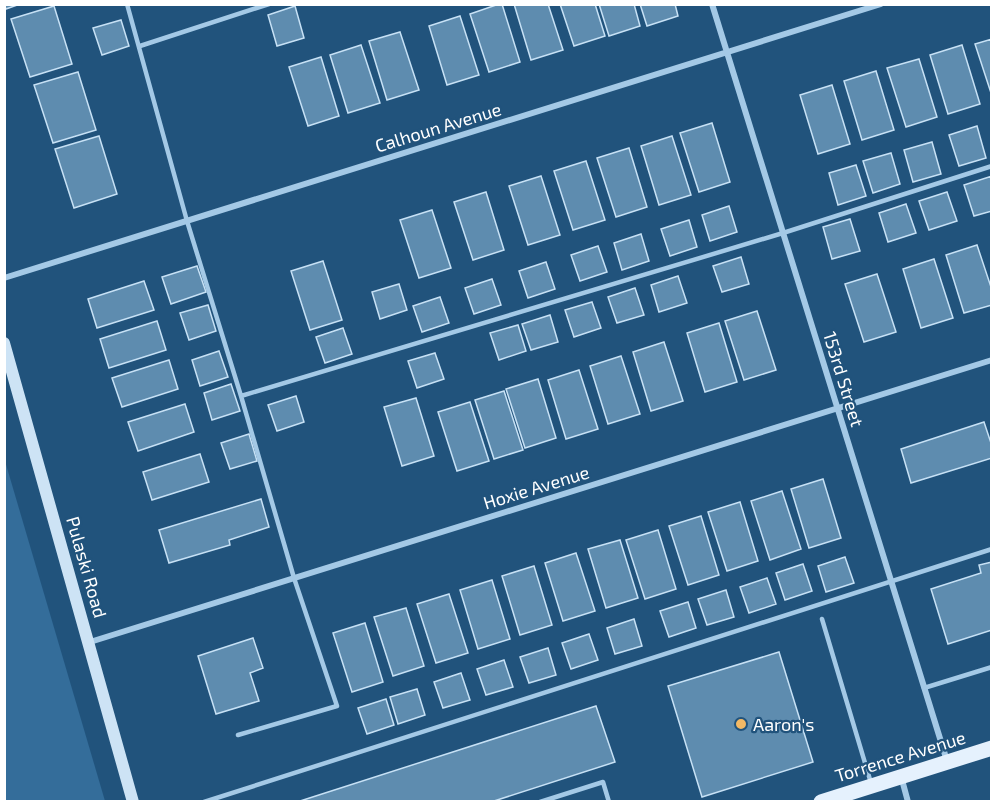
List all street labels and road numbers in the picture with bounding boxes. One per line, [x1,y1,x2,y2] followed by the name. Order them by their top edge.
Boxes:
[372,97,504,157] street label: Calhoun Avenue
[819,329,869,429] street label: 153rd Street
[480,460,592,514] street label: Hoxie Avenue
[62,514,112,620] street label: Pulaski Road
[832,726,968,786] street label: Torrence Avenue

